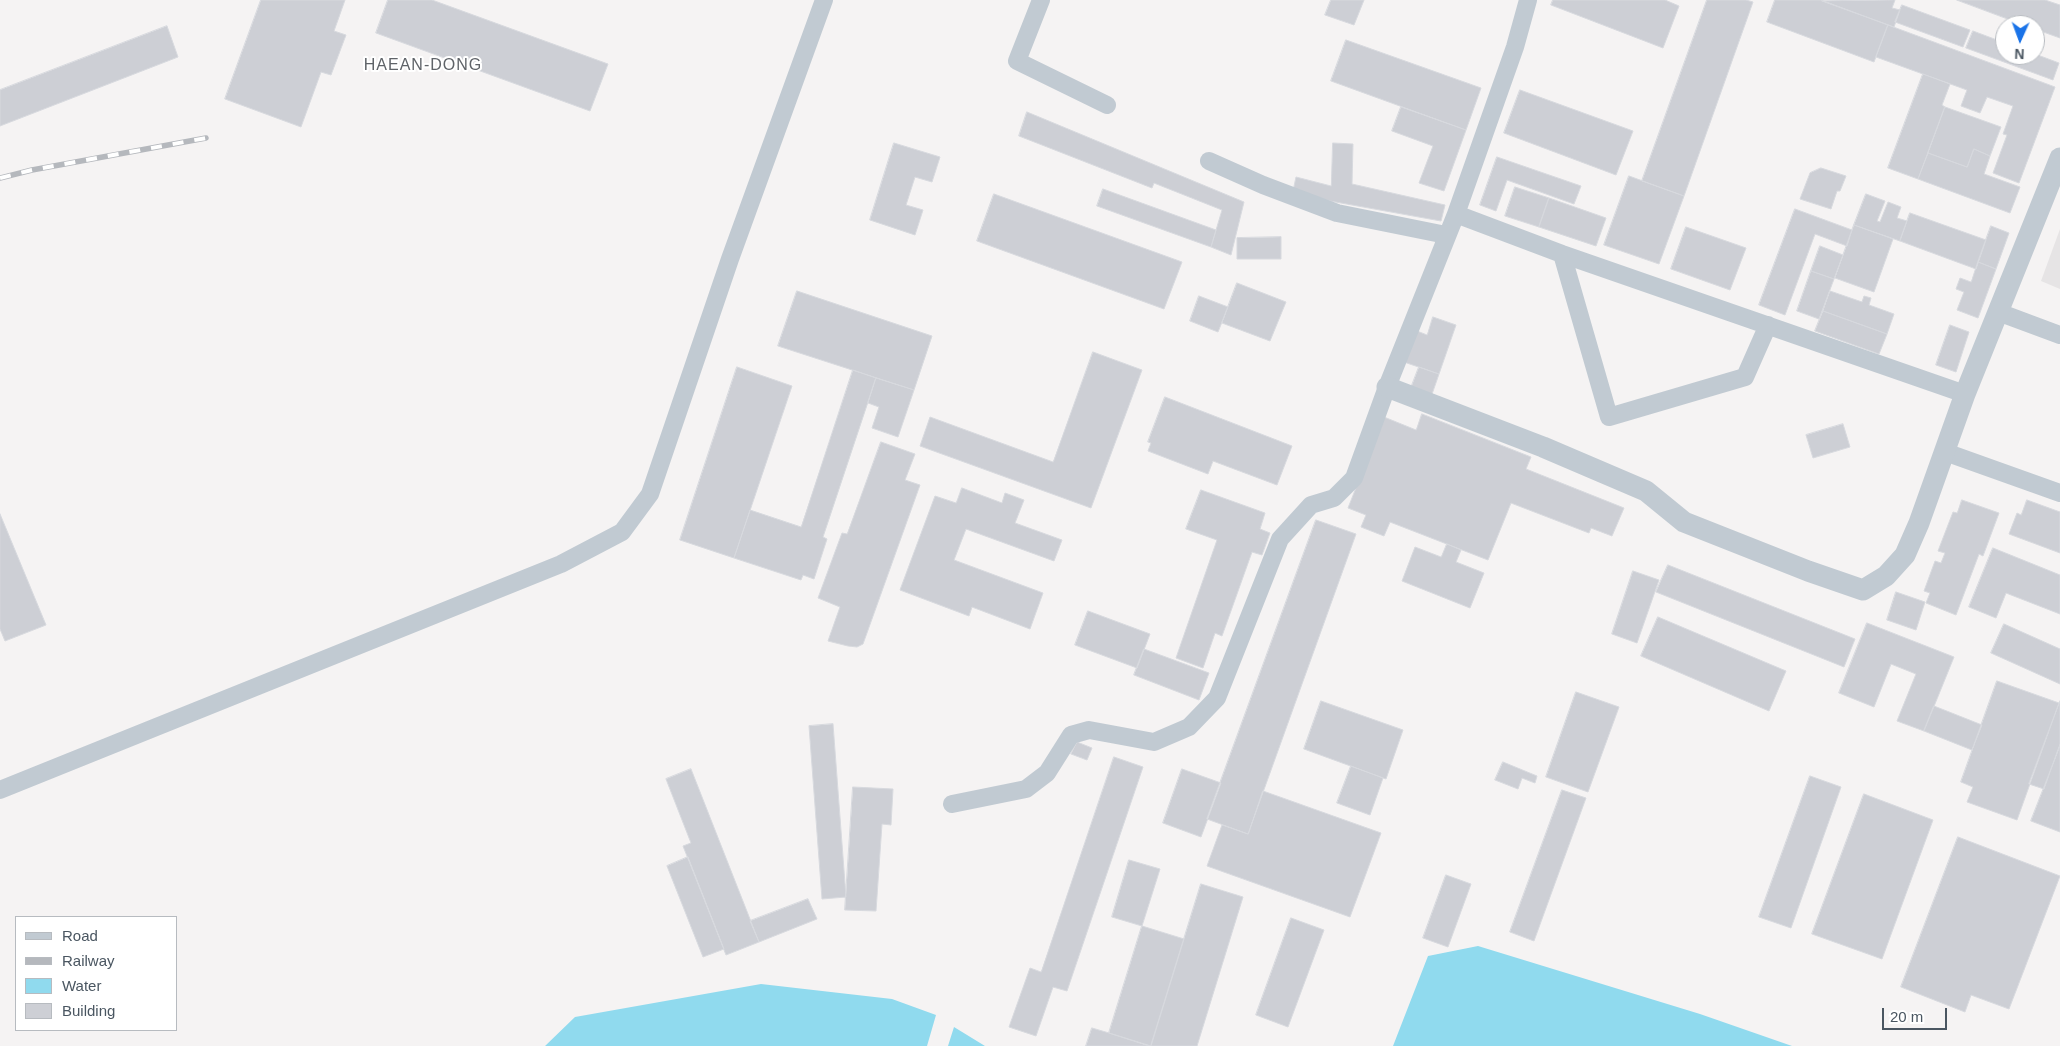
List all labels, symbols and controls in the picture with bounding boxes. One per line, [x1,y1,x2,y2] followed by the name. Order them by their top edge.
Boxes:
[1995,15,2045,65] north arrow
[2014,46,2025,62] text: N
[363,56,483,76] district label: HAEAN-DONG
[15,916,178,1031] legend
[62,927,98,944] text: Road
[62,952,115,969] text: Railway
[62,977,101,994] text: Water
[1885,998,1950,1030] scale bar
[62,1002,115,1019] text: Building
[1890,1008,1923,1025] text: 20 m

